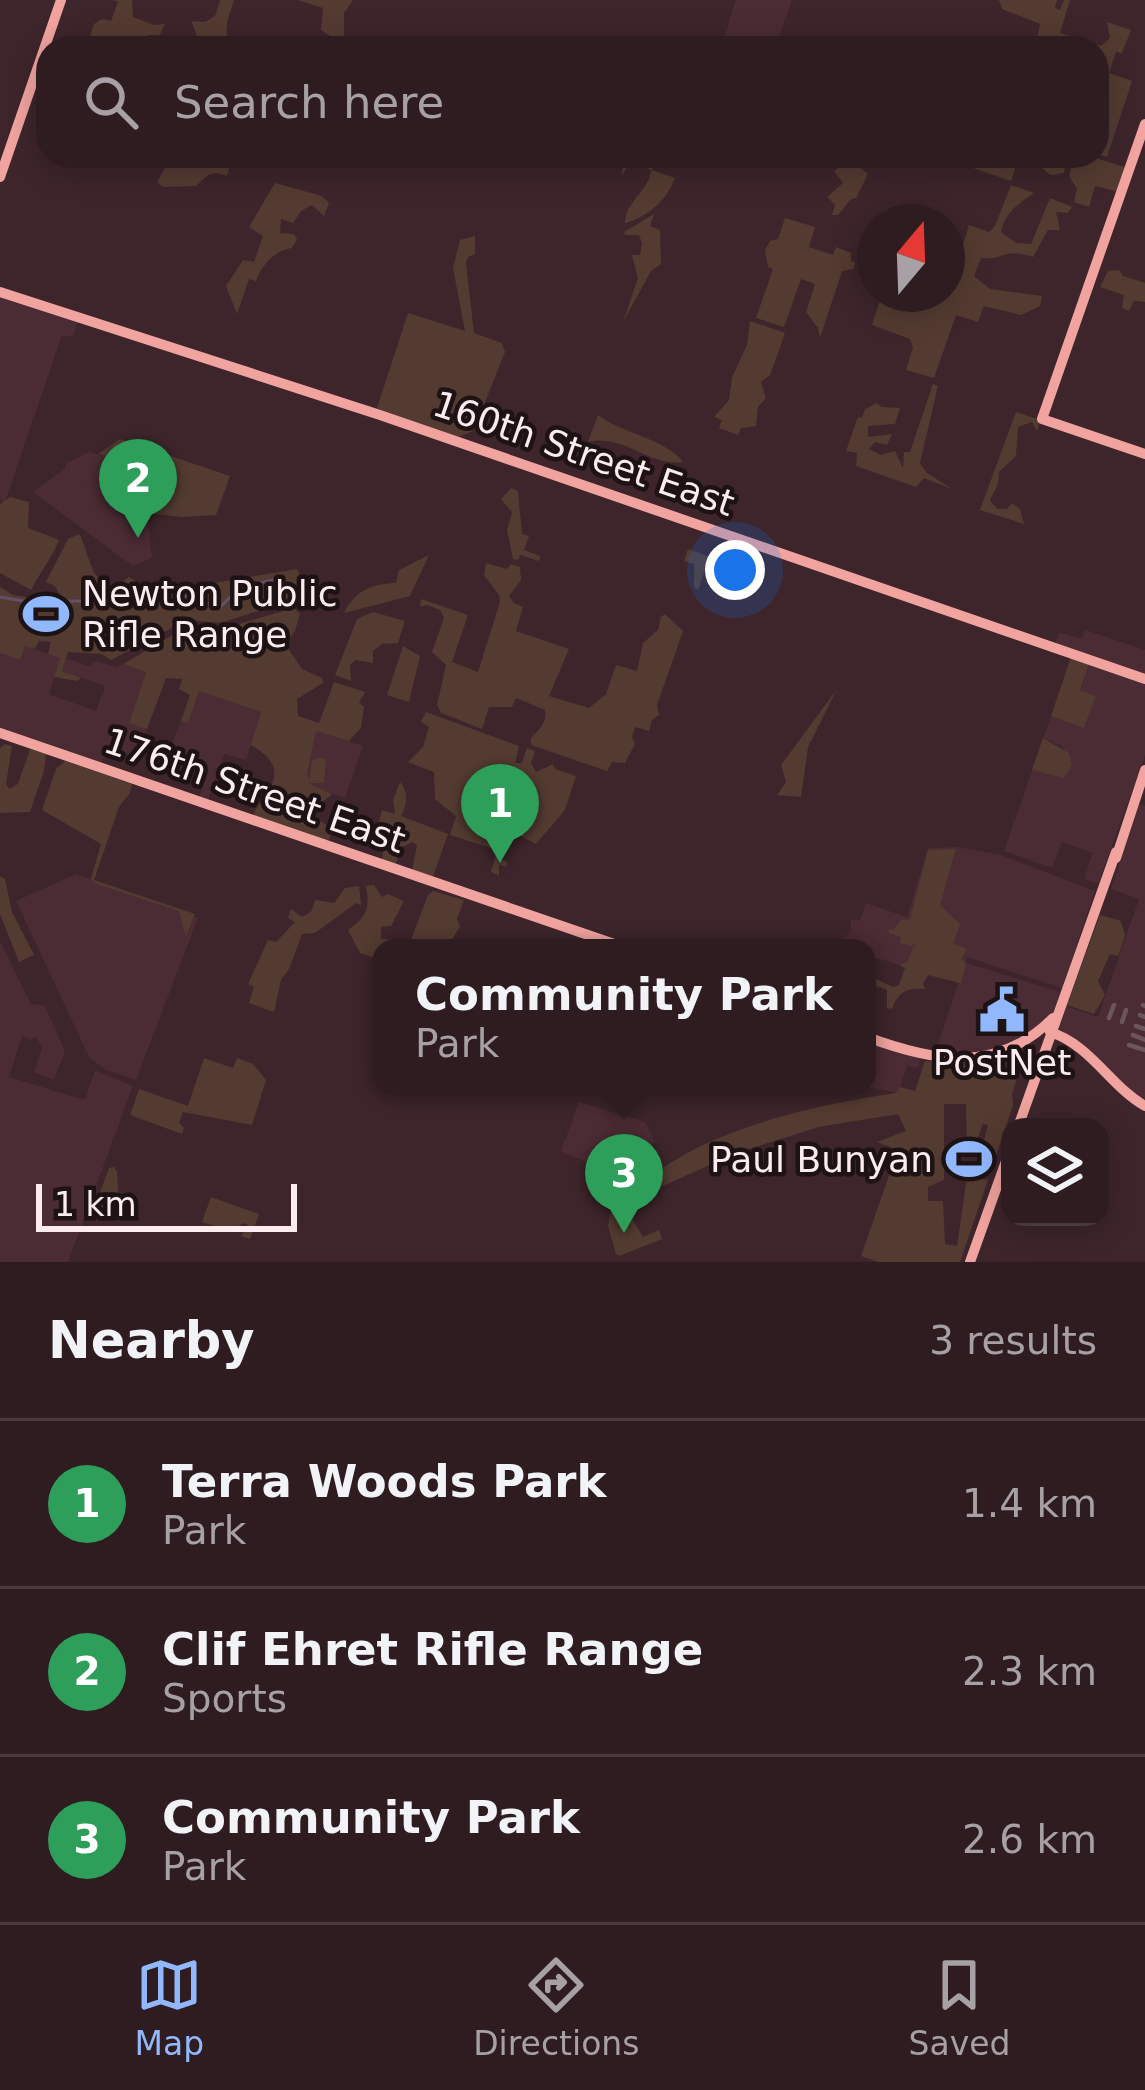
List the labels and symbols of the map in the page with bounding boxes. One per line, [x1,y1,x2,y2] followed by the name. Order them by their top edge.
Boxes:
[857,204,965,312] north arrow
[428,383,740,524] street label: 160th Street East
[99,439,177,538] pin: 2
[705,540,765,600] your location
[82,573,337,655] place label: Newton Public Rifle Range
[21,589,71,639] sports icon: Newton Public Rifle Range
[99,720,411,861] street label: 176th Street East
[461,764,539,863] pin: 1
[977,985,1027,1035] public building icon: PostNet
[933,1042,1071,1083] place label: PostNet
[585,1134,663,1233] pin: 3
[944,1134,994,1184] sports icon: Paul Bunyan
[710,1139,933,1180] place label: Paul Bunyan
[36,1178,297,1231] scale bar

